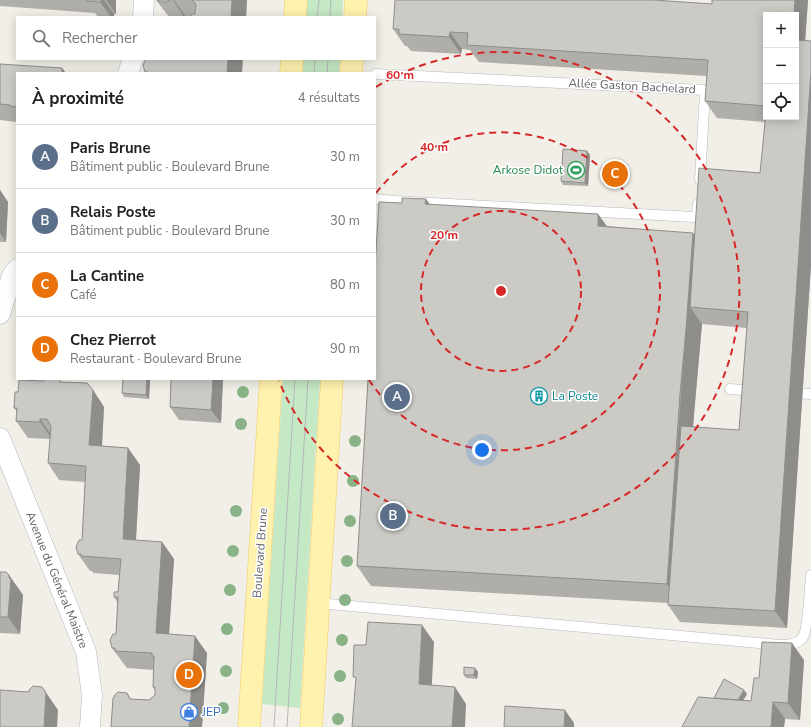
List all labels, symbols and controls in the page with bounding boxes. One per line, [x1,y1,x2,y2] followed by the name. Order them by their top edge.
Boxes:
[763,12,799,120] map controls
[763,12,799,48] button: +
[16,16,376,60] search box
[30,27,52,49] icon: search
[62,28,137,48] text: Rechercher
[763,48,799,84] button: −
[386,67,414,83] text: 60 m
[568,75,696,97] street label: Allée Gaston Bachelard
[763,84,799,120] button: locate
[32,87,124,110] text: À proximité
[298,89,360,107] text: 4 résultats
[70,138,151,158] text: Paris Brune
[420,139,448,155] text: 40 m
[40,148,50,166] text: A
[330,148,360,166] text: 30 m
[70,158,269,176] text: Bâtiment public · Boulevard Brune
[602,159,628,189] pin: C
[566,160,586,180] sports icon: Arkose Didot
[493,162,564,178] place label: Arkose Didot
[70,202,156,222] text: Relais Poste
[41,212,49,230] text: B
[330,212,360,230] text: 30 m
[70,222,269,240] text: Bâtiment public · Boulevard Brune
[430,227,458,243] text: 20 m
[70,266,144,286] text: La Cantine
[41,276,49,294] text: C
[330,276,360,294] text: 80 m
[494,284,508,298] centre of rings
[70,286,97,304] text: Café
[70,330,156,350] text: Chez Pierrot
[40,340,50,358] text: D
[330,340,360,358] text: 90 m
[70,350,241,368] text: Restaurant · Boulevard Brune
[384,382,410,412] pin: A
[529,386,549,406] building icon: La Poste
[552,388,598,404] place label: La Poste
[472,440,492,460] your location
[380,501,406,531] pin: B
[249,507,271,599] street label: Boulevard Brune
[22,509,92,651] street label: Avenue du Général Maistre
[176,660,202,690] pin: D
[179,702,199,722] shop icon: JEP
[201,704,221,720] place label: JEP

